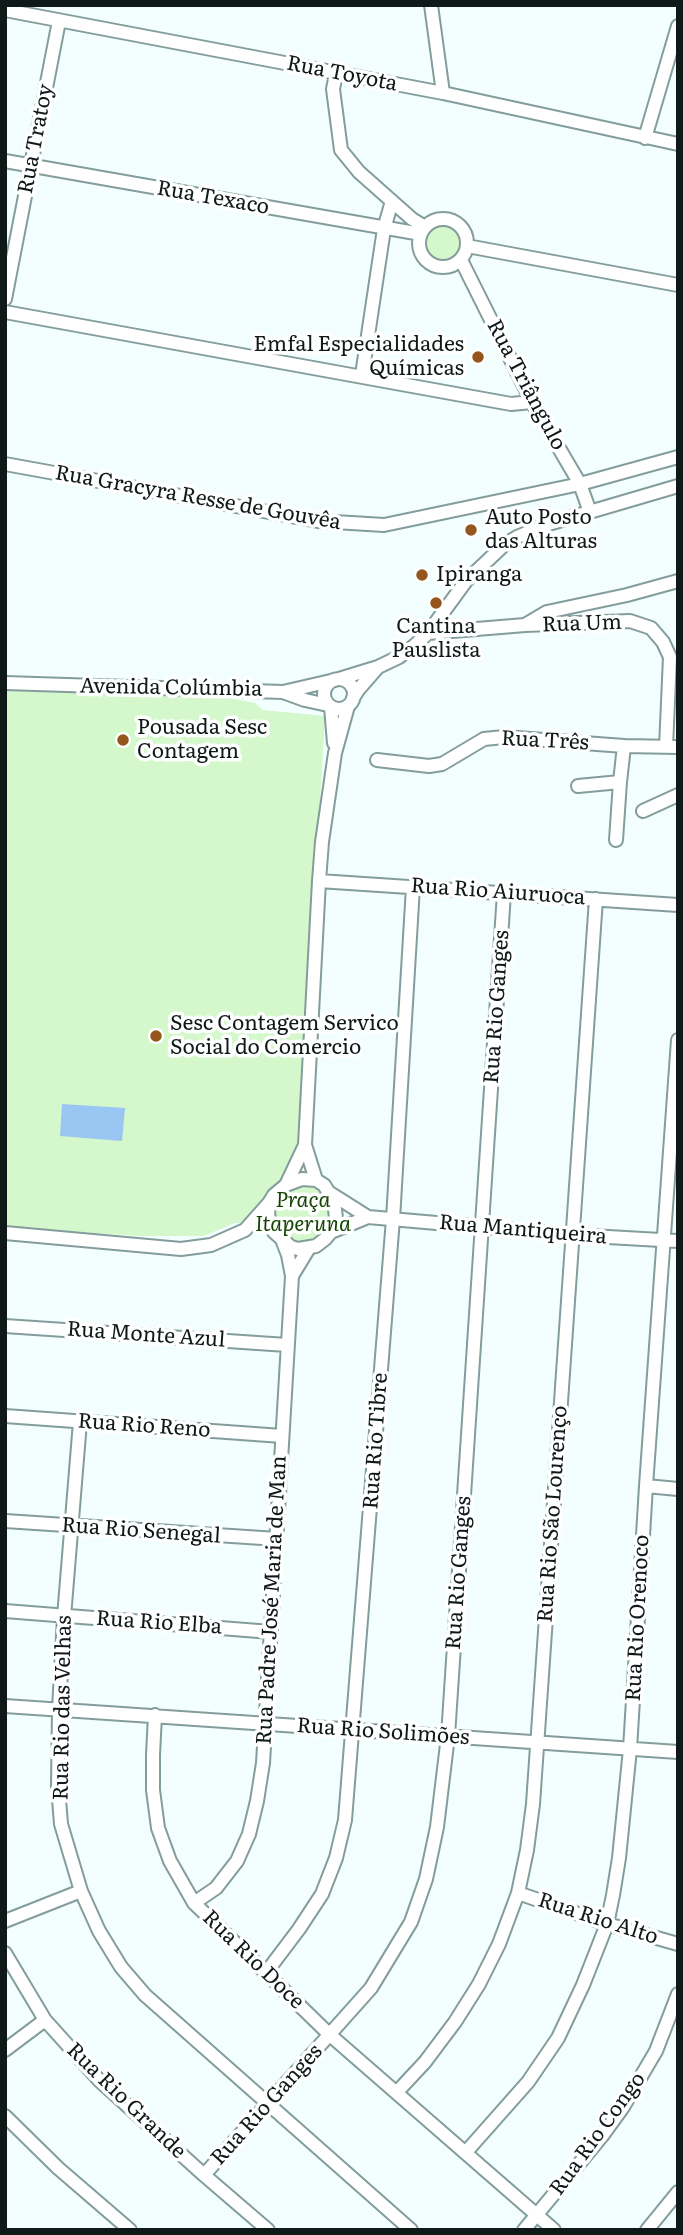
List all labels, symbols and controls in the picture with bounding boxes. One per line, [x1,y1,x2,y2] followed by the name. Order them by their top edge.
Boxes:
[284,51,400,97] street label: Rua Toyota
[13,82,59,196] street label: Rua Tratoy
[155,176,271,220] street label: Rua Texaco
[481,315,571,455] street label: Rua Triângulo
[253,332,464,382] place label: Emfal Especialidades Químicas
[470,349,486,365] marker: Emfal Especialidades Químicas
[53,460,343,536] street label: Rua Gracyra Resse de Gouvêa
[485,505,597,555] place label: Auto Posto das Alturas
[463,522,479,538] marker: Auto Posto das Alturas
[436,562,522,588] place label: Ipiranga
[414,567,430,583] marker: Ipiranga
[428,595,444,611] marker: Cantina Pauslista
[542,610,622,638] street label: Rua Um
[391,614,481,664] place label: Cantina Pauslista
[79,674,263,702] street label: Avenida Colúmbia
[137,715,267,765] place label: Pousada Sesc Contagem
[500,726,590,756] street label: Rua Três
[115,732,131,748] marker: Pousada Sesc Contagem
[410,873,586,911] street label: Rua Rio Aiuruoca
[479,929,515,1085] street label: Rua Rio Ganges
[170,1011,399,1061] place label: Sesc Contagem Servico Social do Comercio
[148,1028,164,1044] marker: Sesc Contagem Servico Social do Comercio
[255,1188,351,1238] park label: Praça Itaperuna
[438,1210,608,1250] street label: Rua Mantiqueira
[66,1317,226,1353] street label: Rua Monte Azul
[359,1372,393,1510] street label: Rua Rio Tibre
[533,1405,573,1623] street label: Rua Rio São Lourenço
[77,1409,211,1443] street label: Rua Rio Reno
[252,1455,292,1745] street label: Rua Padre José Maria de Man
[441,1495,477,1651] street label: Rua Rio Ganges
[61,1513,221,1549] street label: Rua Rio Senegal
[621,1534,655,1702] street label: Rua Rio Orenoco
[95,1606,223,1640] street label: Rua Rio Elba
[49,1615,77,1801] street label: Rua Rio das Velhas
[296,1713,470,1751] street label: Rua Rio Solimões
[535,1888,661,1950] street label: Rua Rio Alto
[197,1905,309,2015] street label: Rua Rio Doce
[61,2038,191,2164] street label: Rua Rio Grande
[206,2039,328,2171] street label: Rua Rio Ganges
[545,2067,651,2201] street label: Rua Rio Congo

